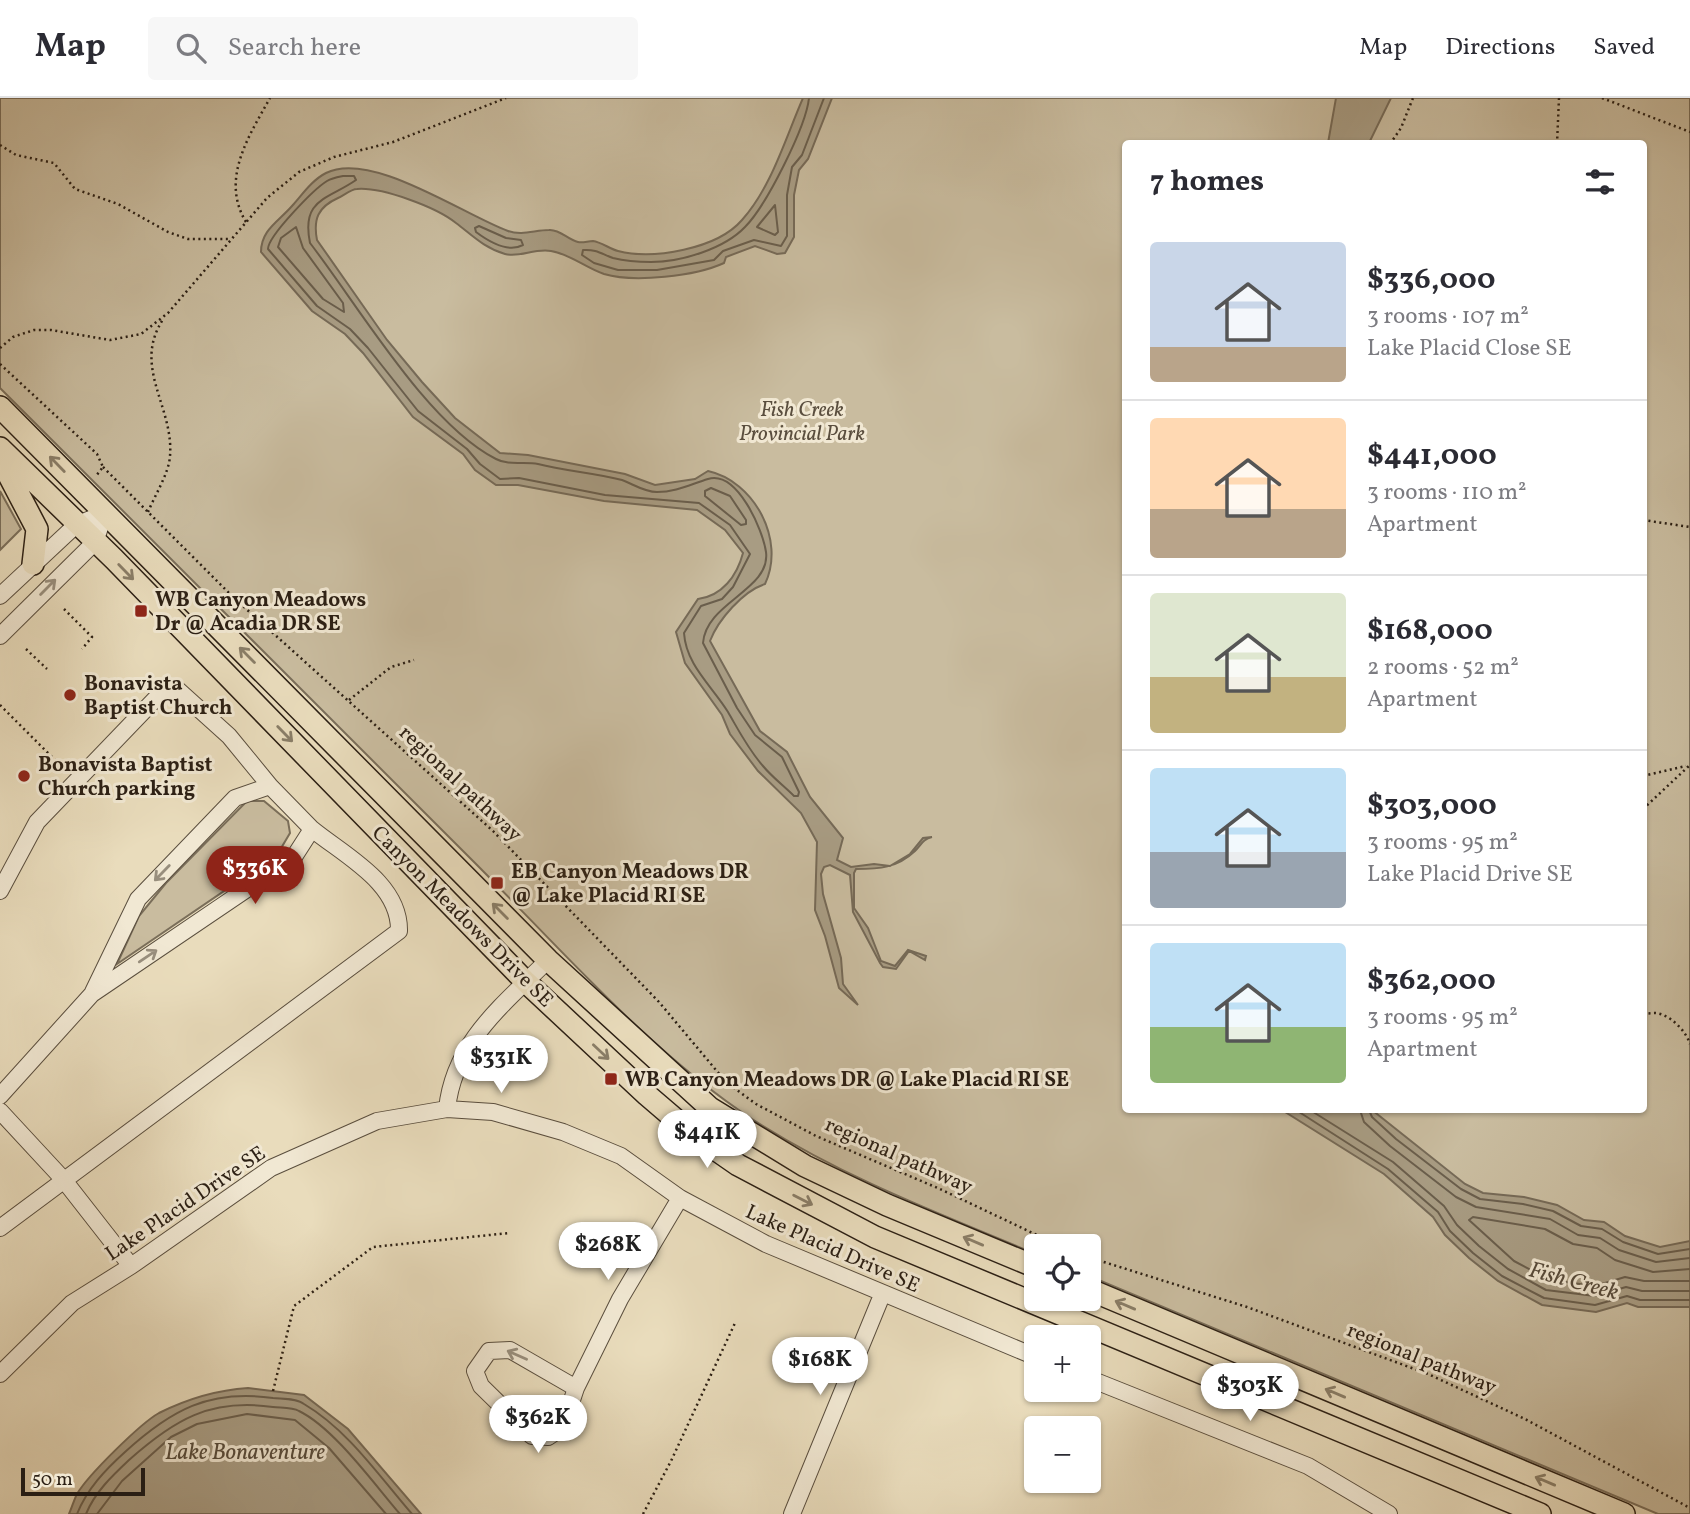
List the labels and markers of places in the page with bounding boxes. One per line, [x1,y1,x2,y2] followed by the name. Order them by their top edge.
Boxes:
[155,586,366,639] place label: WB Canyon Meadows Dr @ Acadia DR SE
[133,603,149,619] marker: WB Canyon Meadows Dr @ Acadia DR SE
[84,670,233,723] place label: Bonavista Baptist Church
[62,687,78,703] marker: Bonavista Baptist Church
[38,751,212,804] place label: Bonavista Baptist Church parking
[16,768,32,784] marker: Bonavista Baptist Church parking
[206,846,304,906] pin: $336K
[511,858,749,911] place label: EB Canyon Meadows DR @ Lake Placid RI SE
[489,875,505,891] marker: EB Canyon Meadows DR @ Lake Placid RI SE
[452,1035,550,1095] pin: $331K
[625,1066,1069,1095] place label: WB Canyon Meadows DR @ Lake Placid RI SE
[603,1071,619,1087] marker: WB Canyon Meadows DR @ Lake Placid RI SE
[658,1110,756,1170] pin: $441K
[559,1222,657,1282] pin: $268K
[771,1338,869,1397] pin: $168K
[1201,1364,1299,1423] pin: $303K
[489,1396,587,1455] pin: $362K

